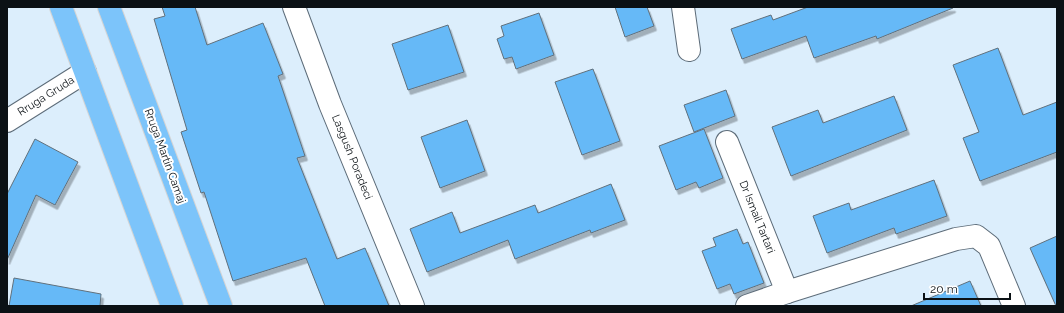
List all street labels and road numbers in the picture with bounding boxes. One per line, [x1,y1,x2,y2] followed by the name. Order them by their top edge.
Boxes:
[15,73,77,119] street label: Rruga Gruda
[142,107,188,205] street label: Rruga Martin Camaj
[329,113,375,201] street label: Lasgush Poradeci
[737,179,777,255] street label: Dr Ismail Tartari

